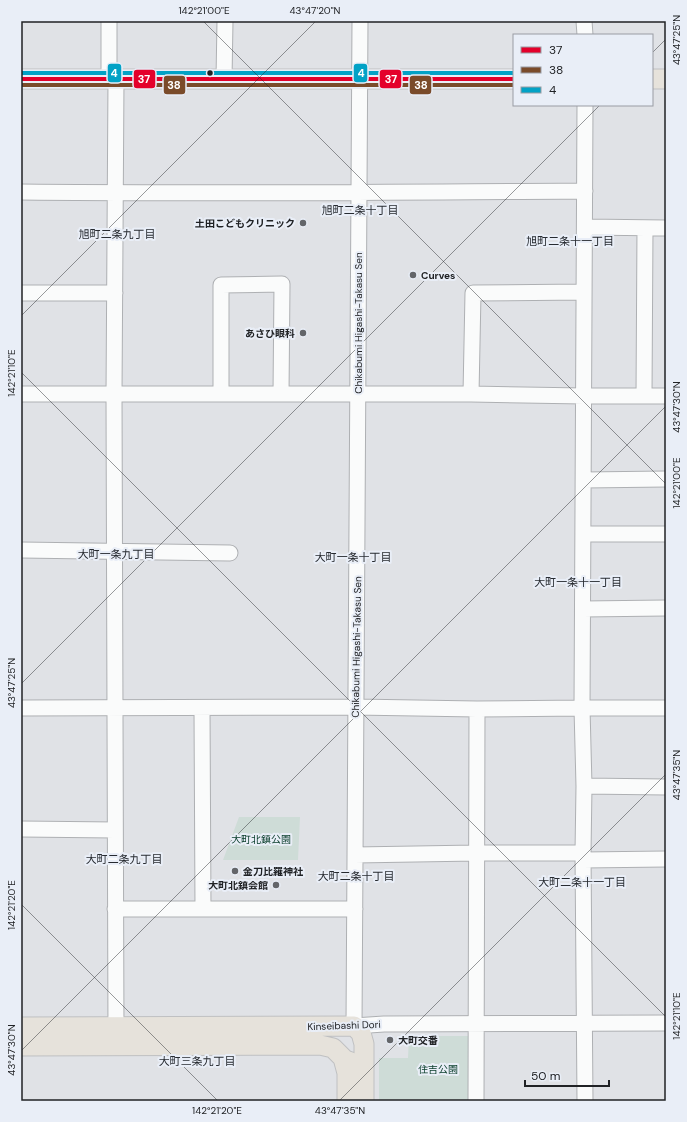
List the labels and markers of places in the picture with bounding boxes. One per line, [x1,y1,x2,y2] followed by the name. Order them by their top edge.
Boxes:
[205,68,215,78] unlabelled marker
[195,217,295,230] place label: 土田こどもクリニック
[298,218,308,228] marker: 土田こどもクリニック
[421,269,455,282] place label: Curves
[408,270,418,280] marker: Curves
[245,327,295,340] place label: あさひ眼科
[298,328,308,338] marker: あさひ眼科
[243,865,304,878] place label: 金刀比羅神社
[230,866,240,876] marker: 金刀比羅神社
[208,879,268,892] place label: 大町北鎮会館
[271,880,281,890] marker: 大町北鎮会館
[398,1034,438,1047] place label: 大町交番
[385,1035,395,1045] marker: 大町交番

